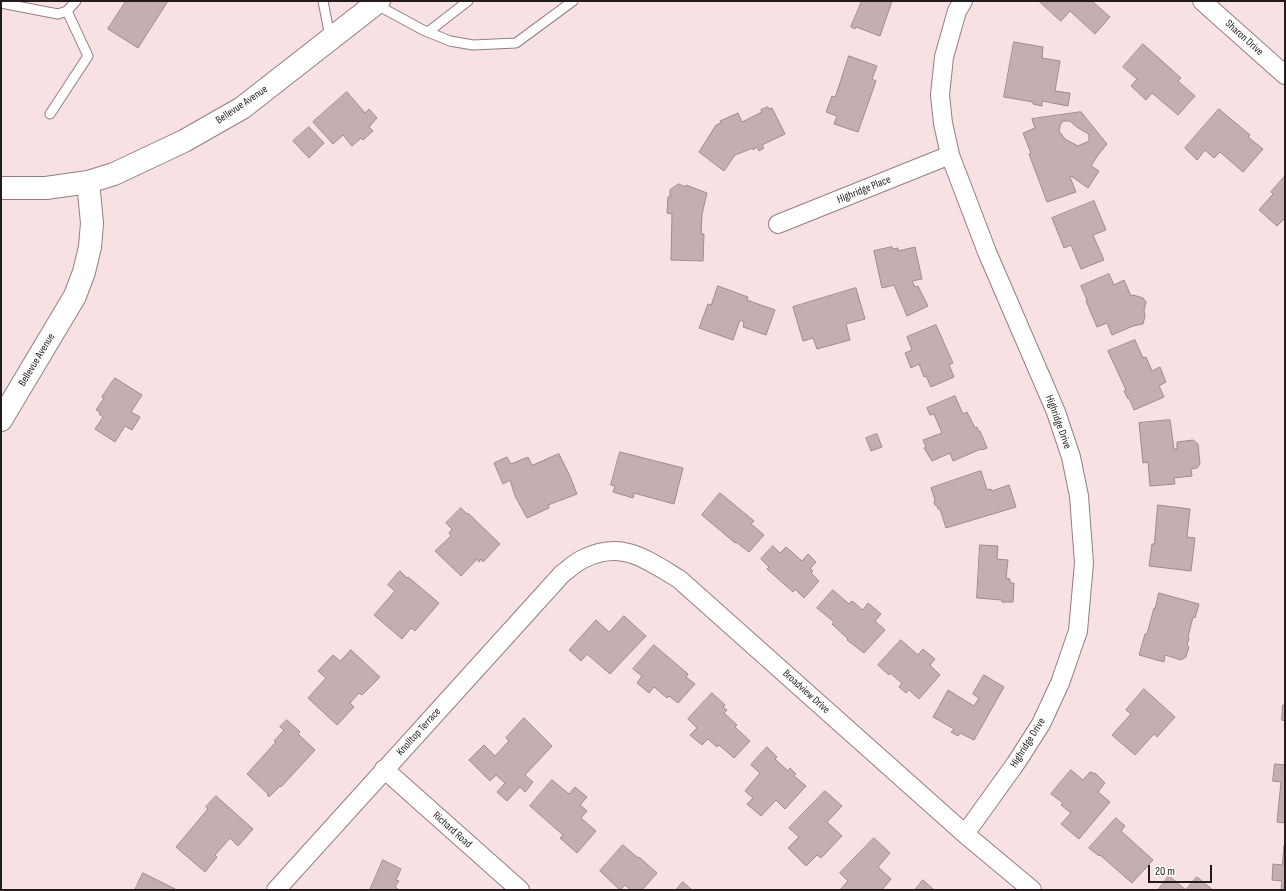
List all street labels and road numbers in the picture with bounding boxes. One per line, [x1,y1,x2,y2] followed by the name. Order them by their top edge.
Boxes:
[1222,17,1266,59] street label: Sharon Drive
[214,83,270,127] street label: Bellevue Avenue
[835,173,893,207] street label: Highridge Place
[16,331,58,389] street label: Bellevue Avenue
[1042,393,1074,451] street label: Highridge Drive
[780,667,832,717] street label: Broadview Drive
[394,705,444,759] street label: Knolltop Terrace
[1008,716,1048,770] street label: Highridge Drive
[430,809,474,851] street label: Richard Road

